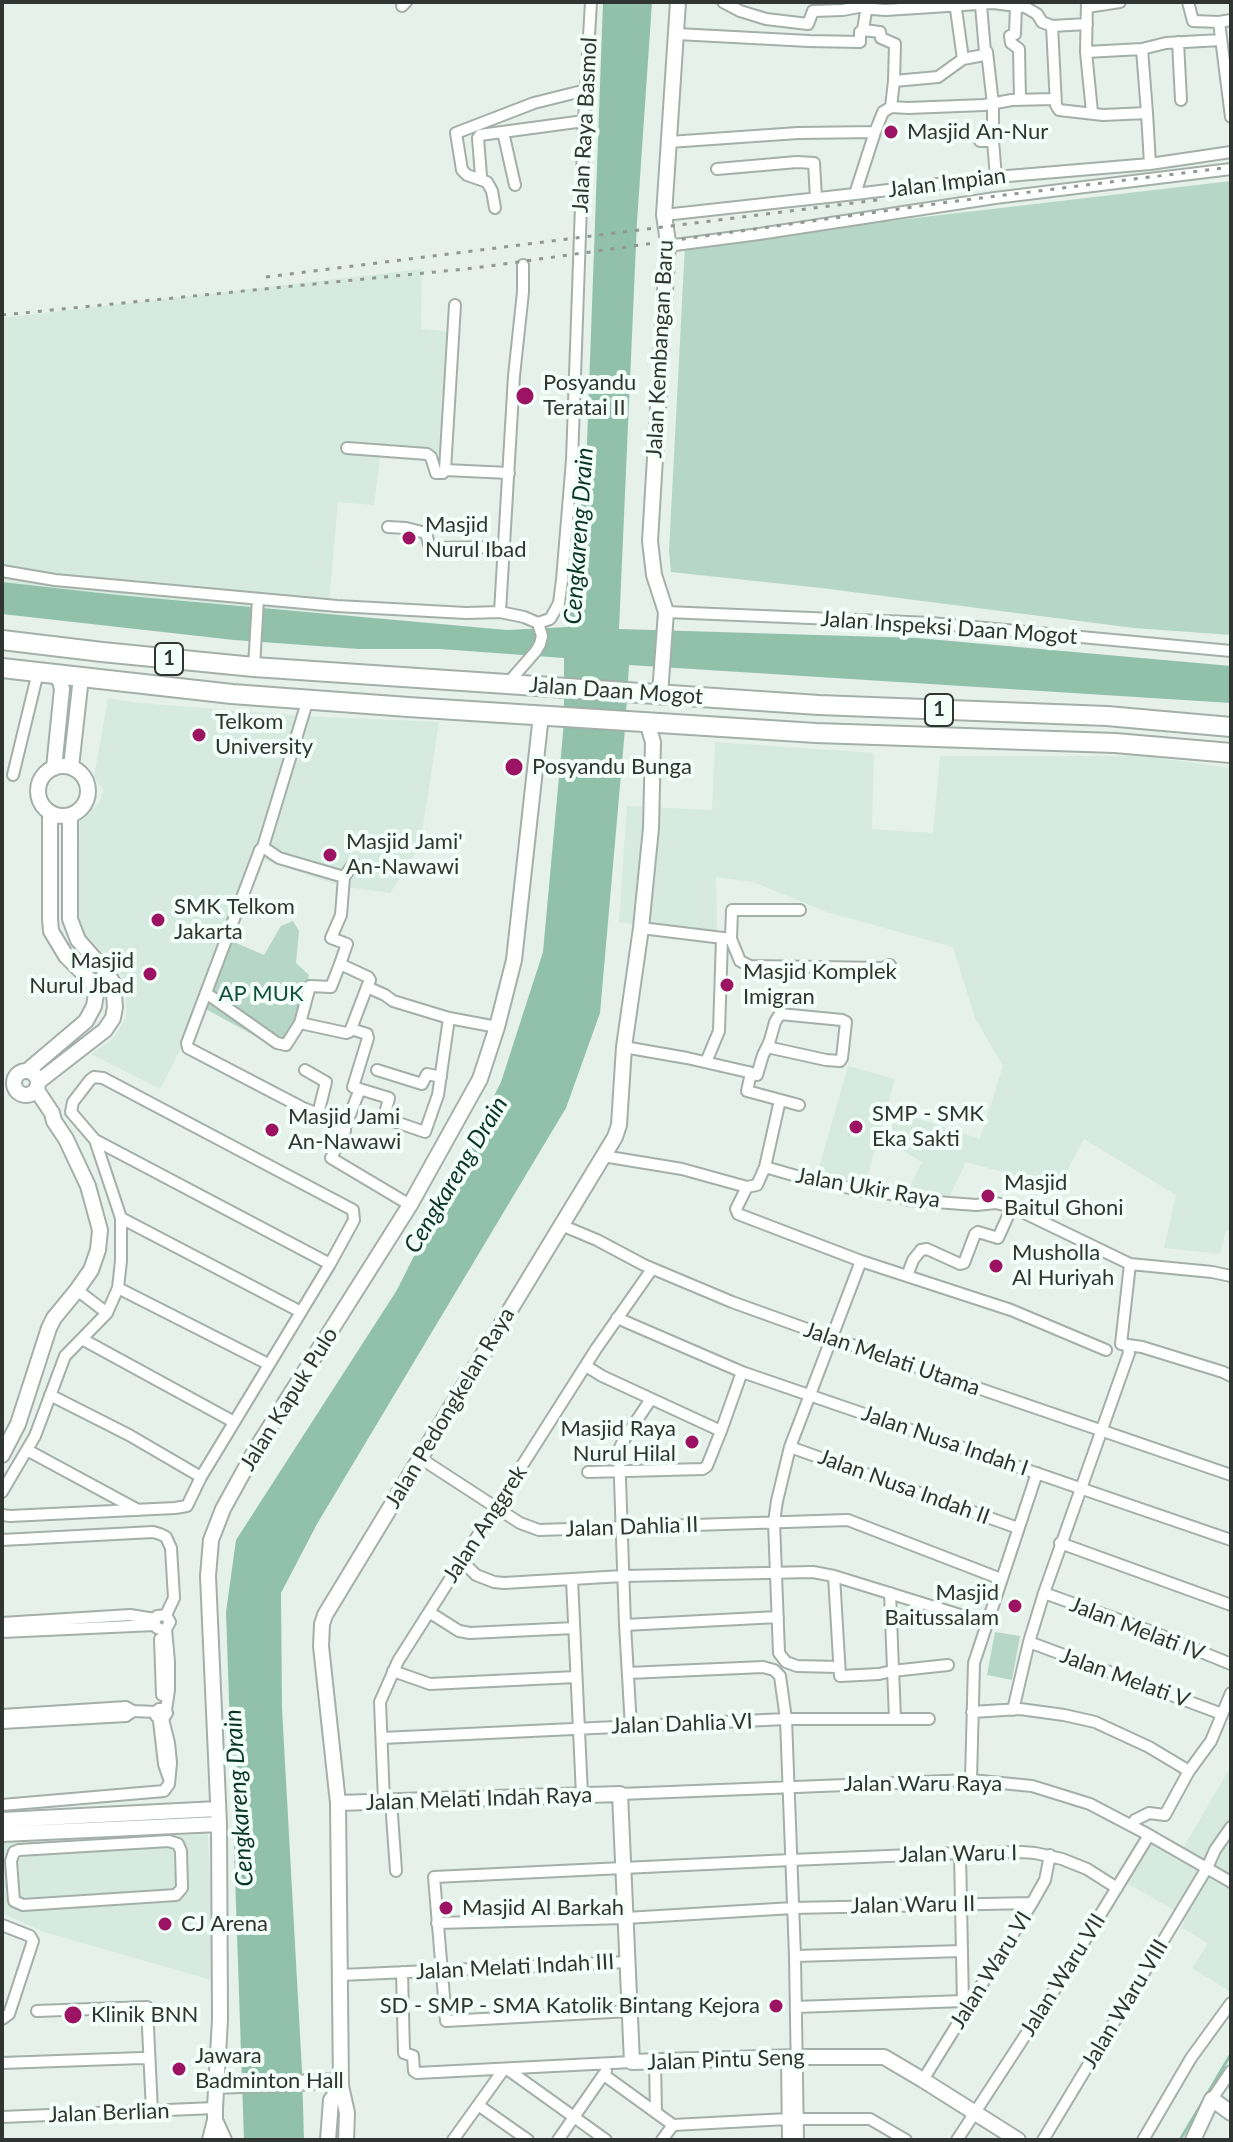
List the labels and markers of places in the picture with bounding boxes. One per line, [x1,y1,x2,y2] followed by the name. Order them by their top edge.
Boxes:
[907,119,1048,145] place label: Masjid An-Nur
[882,123,900,141] marker: Masjid An-Nur
[543,370,636,422] place label: Posyandu Teratai II
[514,385,536,407] marker: Posyandu Teratai II
[425,512,527,564] place label: Masjid Nurul Ibad
[400,529,418,547] marker: Masjid Nurul Ibad
[215,709,313,760] place label: Telkom University
[190,726,208,744] marker: Telkom University
[532,754,692,780] place label: Posyandu Bunga
[503,756,525,778] marker: Posyandu Bunga
[346,829,463,880] place label: Masjid Jami' An-Nawawi
[321,846,339,864] marker: Masjid Jami' An-Nawawi
[174,894,295,946] place label: SMK Telkom Jakarta
[149,911,167,929] marker: SMK Telkom Jakarta
[29,948,134,1000] place label: Masjid Nurul Jbad
[743,959,897,1010] place label: Masjid Komplek Imigran
[141,965,159,983] marker: Masjid Nurul Jbad
[718,976,736,994] marker: Masjid Komplek Imigran
[872,1101,984,1152] place label: SMP - SMK Eka Sakti
[288,1104,401,1156] place label: Masjid Jami An-Nawawi
[847,1118,865,1136] marker: SMP - SMK Eka Sakti
[263,1121,281,1139] marker: Masjid Jami An-Nawawi
[1004,1170,1124,1222] place label: Masjid Baitul Ghoni
[979,1187,997,1205] marker: Masjid Baitul Ghoni
[1012,1240,1114,1292] place label: Musholla Al Huriyah
[987,1257,1005,1275] marker: Musholla Al Huriyah
[561,1416,676,1468] place label: Masjid Raya Nurul Hilal
[683,1433,701,1451] marker: Masjid Raya Nurul Hilal
[884,1580,999,1632] place label: Masjid Baitussalam
[1006,1597,1024,1615] marker: Masjid Baitussalam
[462,1895,624,1921] place label: Masjid Al Barkah
[437,1899,455,1917] marker: Masjid Al Barkah
[181,1911,268,1937] place label: CJ Arena
[156,1915,174,1933] marker: CJ Arena
[380,1993,760,2019] place label: SD - SMP - SMA Katolik Bintang Kejora
[767,1997,785,2015] marker: SD - SMP - SMA Katolik Bintang Kejora
[91,2002,198,2028] place label: Klinik BNN
[62,2004,84,2026] marker: Klinik BNN
[195,2043,344,2094] place label: Jawara Badminton Hall
[170,2060,188,2078] marker: Jawara Badminton Hall

